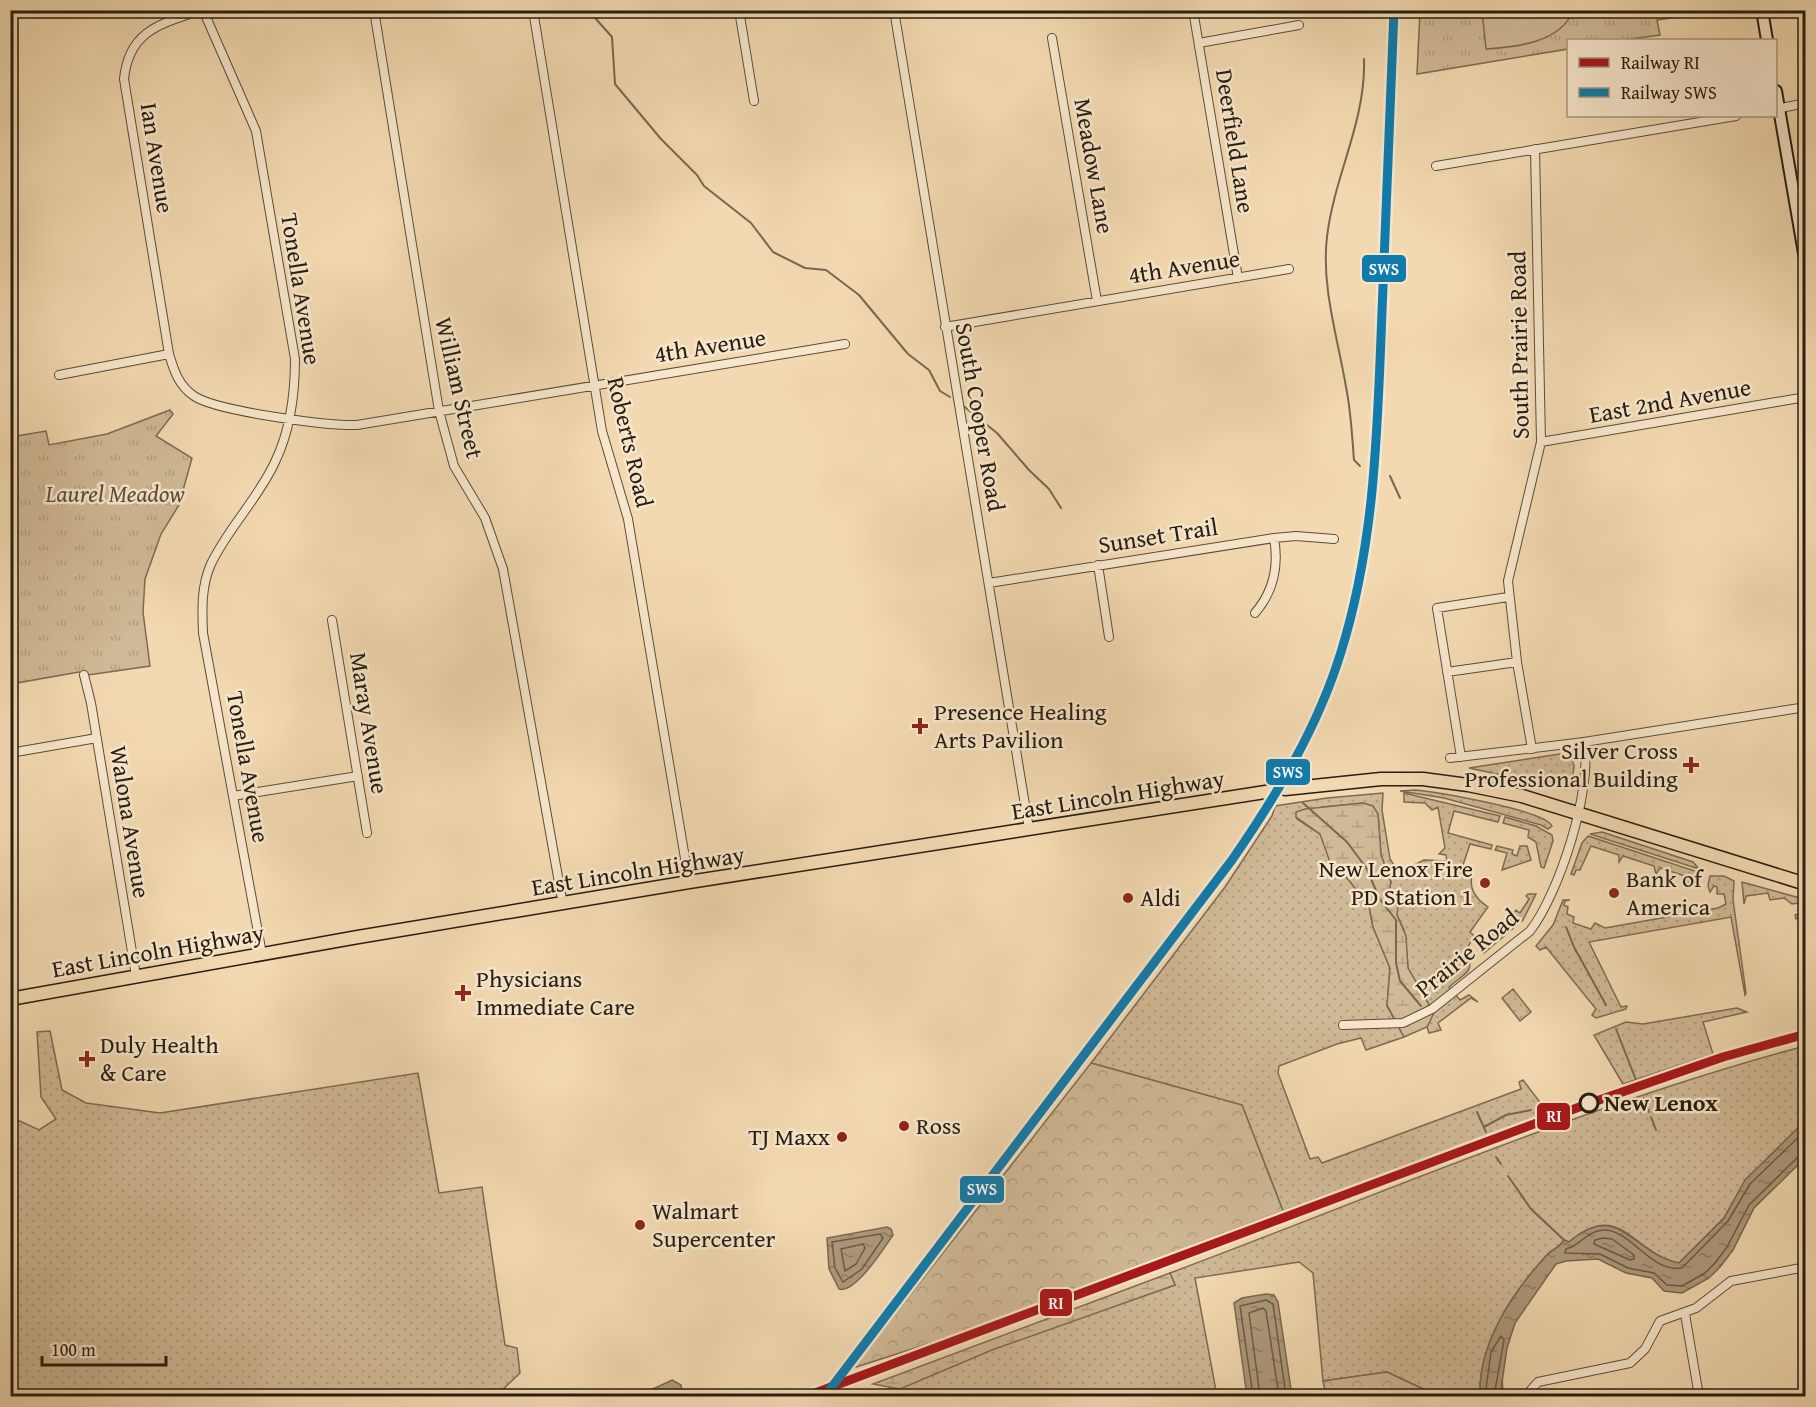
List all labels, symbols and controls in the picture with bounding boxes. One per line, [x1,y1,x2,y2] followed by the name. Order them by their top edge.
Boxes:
[1567,39,1777,117] legend
[1621,49,1700,76] text: Railway RI
[1207,66,1264,215] street label: Deerfield Lane
[1621,79,1717,106] text: Railway SWS
[1065,95,1124,236] street label: Meadow Lane
[132,100,183,216] street label: Ian Avenue
[272,210,331,367] street label: Tonella Avenue
[1126,240,1242,293] street label: 4th Avenue
[1499,250,1538,439] street label: South Prairie Road
[1361,254,1407,283] line badge: SWS
[1369,257,1399,281] text: SWS
[426,314,493,463] street label: William Street
[652,319,768,372] street label: 4th Avenue
[947,320,1014,514] street label: South Cooper Road
[1586,369,1754,432] street label: East 2nd Avenue
[598,373,663,511] street label: Roberts Road
[45,476,185,511] park label: Laurel Meadow
[1096,509,1221,562] street label: Sunset Trail
[341,650,398,796] street label: Maray Avenue
[218,688,279,845] street label: Tonella Avenue
[934,694,1107,757] place label: Presence Healing Arts Pavilion
[911,717,929,735] marker: Presence Healing Arts Pavilion
[1464,733,1678,796] place label: Silver Cross Professional Building
[101,743,160,901] street label: Walona Avenue
[1682,756,1700,774] marker: Silver Cross Professional Building
[1265,758,1311,786] line badge: SWS
[1009,760,1227,829] street label: East Lincoln Highway
[1273,760,1303,784] text: SWS
[529,836,747,905] street label: East Lincoln Highway
[1319,851,1473,914] place label: New Lenox Fire PD Station 1
[1626,861,1711,924] place label: Bank of America
[1478,876,1492,890] marker: New Lenox Fire PD Station 1
[1140,880,1181,915] place label: Aldi
[1607,886,1621,900] marker: Bank of America
[1121,891,1135,905] marker: Aldi
[1407,900,1526,1005] street label: Prairie Road
[49,915,267,986] street label: East Lincoln Highway
[476,961,635,1024] place label: Physicians Immediate Care
[454,984,472,1002] marker: Physicians Immediate Care
[100,1027,219,1090] place label: Duly Health & Care
[78,1050,96,1068] marker: Duly Health & Care
[1604,1085,1718,1120] place label: New Lenox
[1579,1093,1599,1113] marker: New Lenox
[1536,1102,1571,1131] line badge: RI
[1546,1104,1562,1128] text: RI
[916,1108,961,1143] place label: Ross
[748,1119,831,1154] place label: TJ Maxx
[897,1119,911,1133] marker: Ross
[835,1130,849,1144] marker: TJ Maxx
[959,1175,1005,1204] line badge: SWS
[967,1177,997,1201] text: SWS
[652,1193,776,1256] place label: Walmart Supercenter
[633,1218,647,1232] marker: Walmart Supercenter
[1039,1288,1073,1317] line badge: RI
[1048,1291,1064,1315] text: RI
[42,1329,166,1367] scale bar
[51,1336,96,1363] text: 100 m

